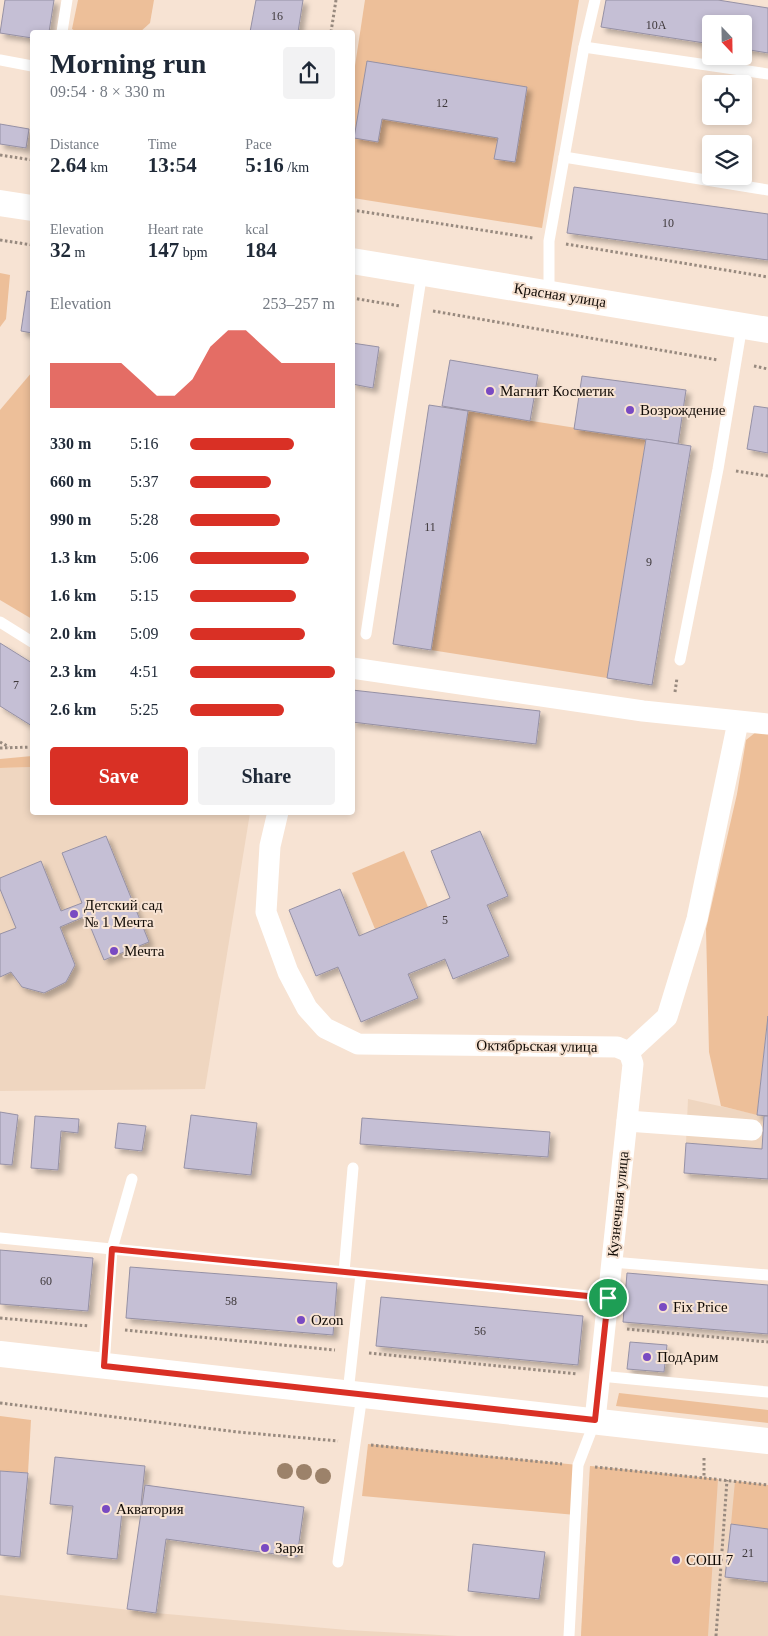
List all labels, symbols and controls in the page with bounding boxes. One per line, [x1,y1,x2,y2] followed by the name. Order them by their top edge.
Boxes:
[271,9,283,23] house number: 16
[702,15,752,65] north arrow
[702,15,752,185] map controls
[646,18,667,32] house number: 10А
[283,47,335,99] button: share
[50,48,206,79] text: Morning run
[702,75,752,125] button: locate
[50,83,165,100] text: 09:54 · 8 × 330 m
[436,96,448,110] house number: 12
[702,135,752,185] button: layers
[50,137,99,152] text: Distance
[148,137,177,152] text: Time
[245,137,272,152] text: Pace
[50,153,87,177] text: 2.64
[148,153,197,177] text: 13:54
[245,153,284,177] text: 5:16
[87,160,108,175] text: km
[284,160,309,175] text: /km
[662,216,674,230] house number: 10
[50,222,104,237] text: Elevation
[148,222,203,237] text: Heart rate
[245,222,269,237] text: kcal
[50,238,71,262] text: 32
[148,238,179,262] text: 147
[245,238,277,262] text: 184
[71,245,85,260] text: m
[179,245,208,260] text: bpm
[513,280,608,310] street label: Красная улица
[50,295,111,312] text: Elevation
[263,295,335,312] text: 253–257 m
[500,383,615,399] place label: Магнит Косметик
[484,385,496,397] marker: Магнит Косметик
[640,402,726,418] place label: Возрождение
[624,404,636,416] marker: Возрождение
[50,435,91,452] text: 330 m
[130,435,158,452] text: 5:16
[50,473,91,490] text: 660 m
[130,473,158,490] text: 5:37
[50,511,91,528] text: 990 m
[130,511,158,528] text: 5:28
[424,520,436,534] house number: 11
[50,549,96,566] text: 1.3 km
[130,549,158,566] text: 5:06
[646,555,652,569] house number: 9
[50,587,96,604] text: 1.6 km
[130,587,158,604] text: 5:15
[50,625,96,642] text: 2.0 km
[130,625,158,642] text: 5:09
[50,663,96,680] text: 2.3 km
[130,663,158,680] text: 4:51
[13,678,19,692] house number: 7
[50,701,96,718] text: 2.6 km
[130,701,158,718] text: 5:25
[50,747,188,805] button: Save
[198,747,335,805] button: Share
[84,897,163,930] place label: Детский сад № 1 Мечта
[68,908,80,920] marker: Детский сад № 1 Мечта
[442,913,448,927] house number: 5
[124,943,165,959] place label: Мечта
[108,945,120,957] marker: Мечта
[476,1037,598,1055] street label: Октябрьская улица
[604,1150,632,1258] street label: Кузнечная улица
[40,1274,52,1288] house number: 60
[587,1277,629,1319] pin
[594,1284,622,1312] icon: arrive
[225,1294,237,1308] house number: 58
[673,1299,728,1315] place label: Fix Price
[657,1301,669,1313] marker: Fix Price
[311,1312,344,1328] place label: Ozon
[295,1314,307,1326] marker: Ozon
[474,1324,486,1338] house number: 56
[657,1349,719,1365] place label: ПодАрим
[641,1351,653,1363] marker: ПодАрим
[116,1501,184,1517] place label: Акватория
[100,1503,112,1515] marker: Акватория
[275,1540,304,1556] place label: Заря
[259,1542,271,1554] marker: Заря
[742,1546,754,1560] house number: 21
[686,1552,734,1568] place label: СОШ 7
[670,1554,682,1566] marker: СОШ 7

